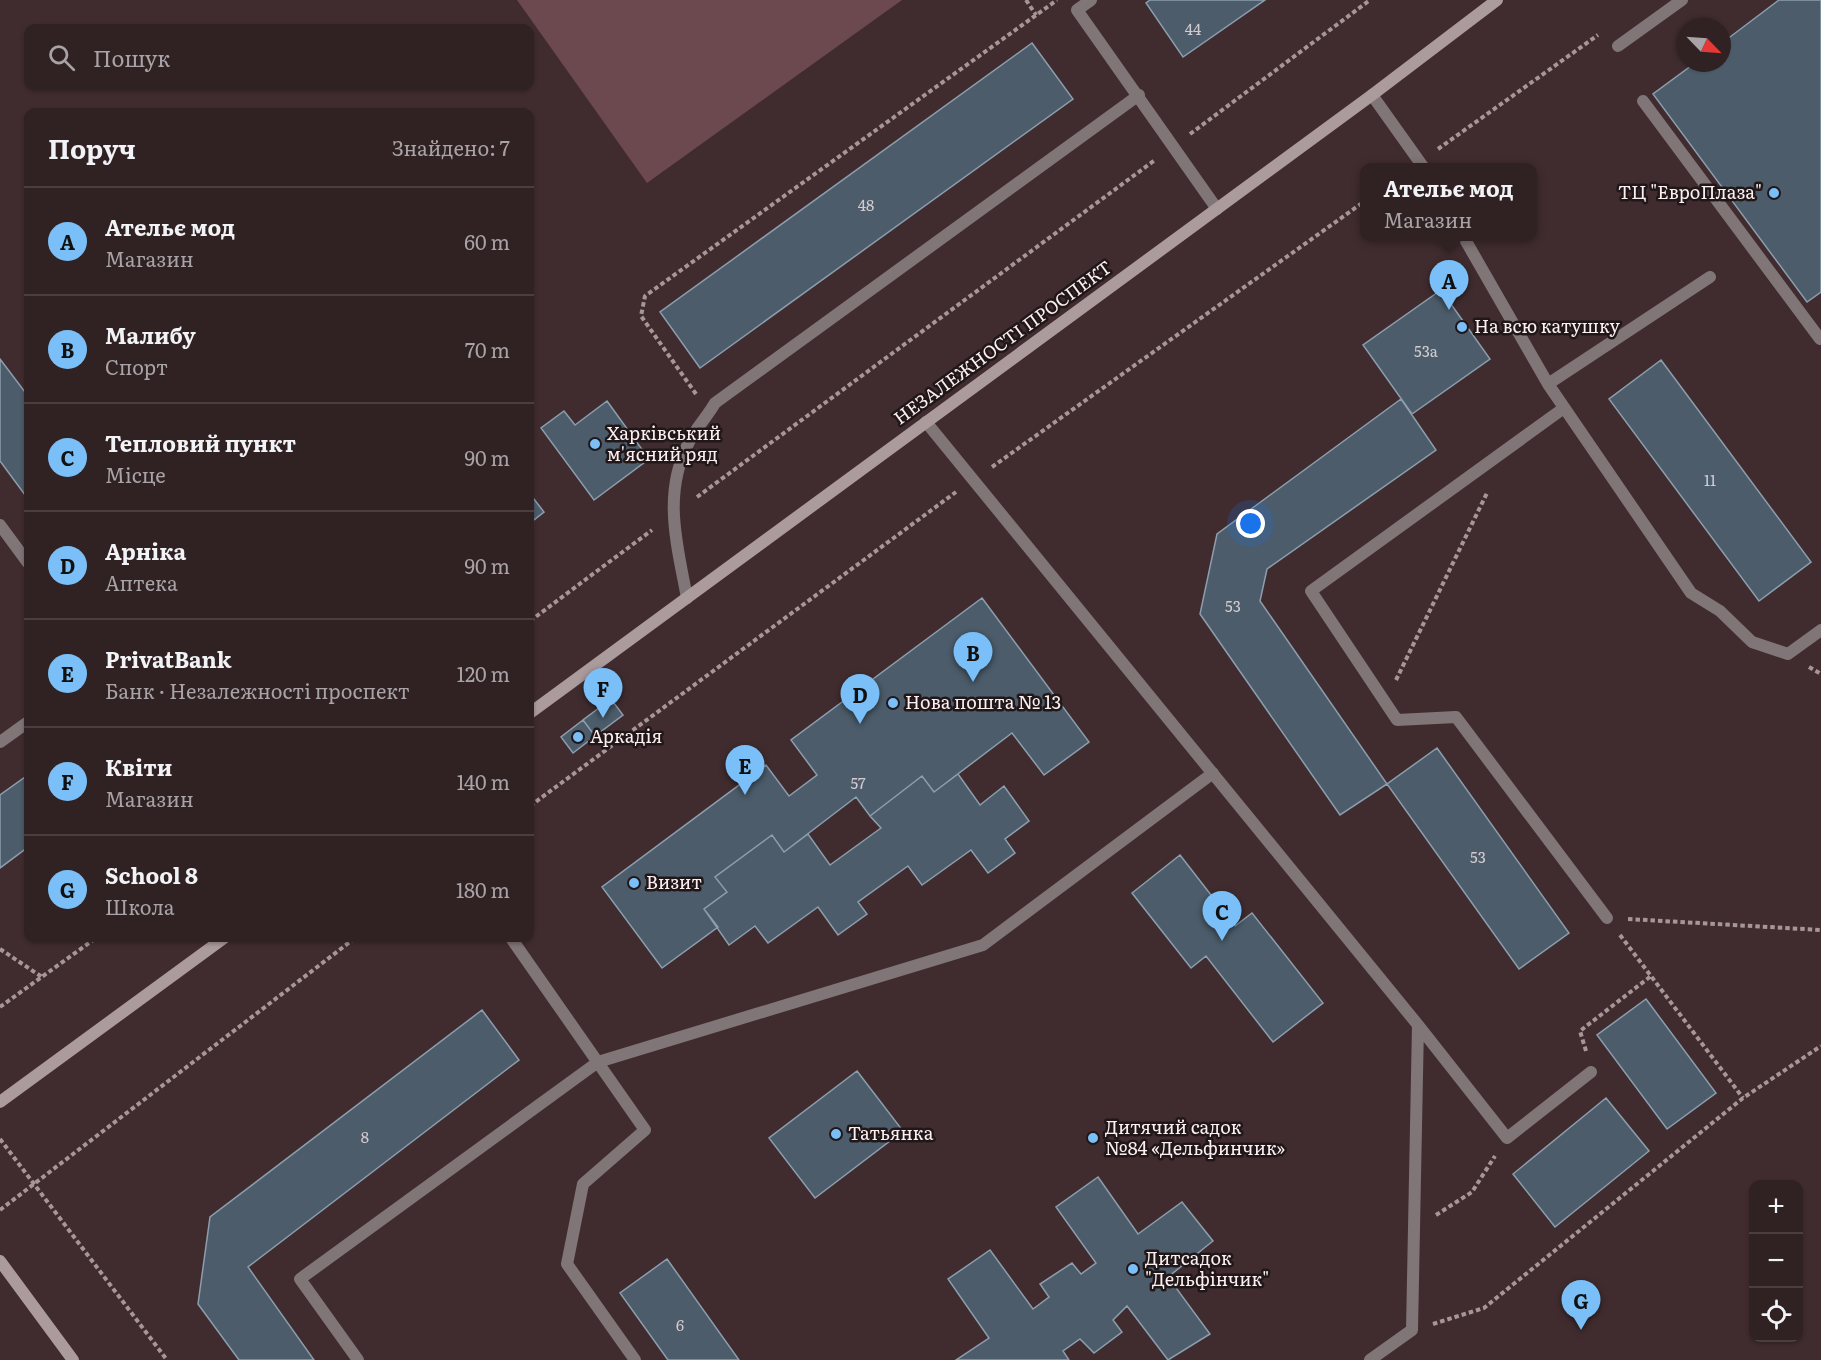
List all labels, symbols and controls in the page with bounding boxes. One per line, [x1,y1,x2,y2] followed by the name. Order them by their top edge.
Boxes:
[1185,17,1201,40] house number: 44
[1677,18,1731,72] north arrow
[24,24,534,90] search box
[45,41,78,74] icon: search
[93,41,170,74] text: Пошук
[48,128,136,167] text: Поруч
[392,132,510,162] text: Знайдено: 7
[1360,163,1537,241] popup
[1384,171,1514,204] text: Ательє мод
[1618,178,1762,205] place label: ТЦ "ЕвроПлаза"
[1767,186,1781,200] marker: ТЦ "ЕвроПлаза"
[858,193,874,216] house number: 48
[1384,204,1472,234] text: Магазин
[105,210,235,243] text: Ательє мод
[60,226,75,256] text: A
[464,226,510,256] text: 60 m
[105,243,194,273] text: Магазин
[887,253,1117,430] street label: НЕЗАЛЕЖНОСТІ ПРОСПЕКТ
[1430,260,1468,310] pin: A
[1474,312,1620,339] place label: На всю катушку
[105,318,196,351] text: Малибу
[1455,320,1469,334] marker: На всю катушку
[61,334,74,364] text: B
[465,334,510,364] text: 70 m
[1414,339,1439,362] house number: 53а
[105,351,168,381] text: Спорт
[607,419,721,467] place label: Харківський м'ясний ряд
[105,426,296,459] text: Тепловий пункт
[588,437,602,451] marker: Харківський м'ясний ряд
[60,442,75,472] text: C
[465,442,510,472] text: 90 m
[105,459,166,489] text: Місце
[1704,468,1716,491] house number: 11
[1236,509,1265,538] your location
[105,534,186,567] text: Арніка
[60,550,75,580] text: D
[465,550,510,580] text: 90 m
[105,567,178,597] text: Аптека
[1225,594,1241,617] house number: 53
[954,632,992,682] pin: B
[105,642,232,675] text: PrivatBank
[61,658,74,688] text: E
[457,658,510,688] text: 120 m
[584,668,622,718] pin: F
[840,674,880,724] pin: D
[105,675,410,705] text: Банк · Незалежності проспект
[905,688,1061,715] place label: Нова пошта № 13
[886,696,900,710] marker: Нова пошта № 13
[590,722,662,749] place label: Аркадія
[571,730,585,744] marker: Аркадія
[726,746,764,795] pin: E
[105,750,172,783] text: Квіти
[61,766,74,796] text: F
[457,766,510,796] text: 140 m
[850,771,866,794] house number: 57
[105,783,194,813] text: Магазин
[1470,845,1486,868] house number: 53
[105,858,198,891] text: School 8
[646,868,702,895] place label: Визит
[60,874,75,904] text: G
[456,874,510,904] text: 180 m
[627,876,641,890] marker: Визит
[105,891,175,921] text: Школа
[1202,892,1242,941] pin: C
[1105,1113,1285,1161] place label: Дитячий садок №84 «Дельфинчик»
[848,1119,934,1146] place label: Татьянка
[361,1125,369,1148] house number: 8
[829,1127,843,1141] marker: Татьянка
[1086,1131,1100,1145] marker: Дитячий садок №84 «Дельфинчик»
[1749,1180,1803,1342] map controls
[1749,1180,1803,1234] button: +
[1749,1234,1803,1288] button: −
[1145,1244,1269,1292] place label: Дитсадок "Дельфінчик"
[1126,1262,1140,1276] marker: Дитсадок "Дельфінчик"
[1562,1280,1600,1330] pin: G
[1749,1288,1803,1342] button: locate
[676,1313,684,1336] house number: 6

